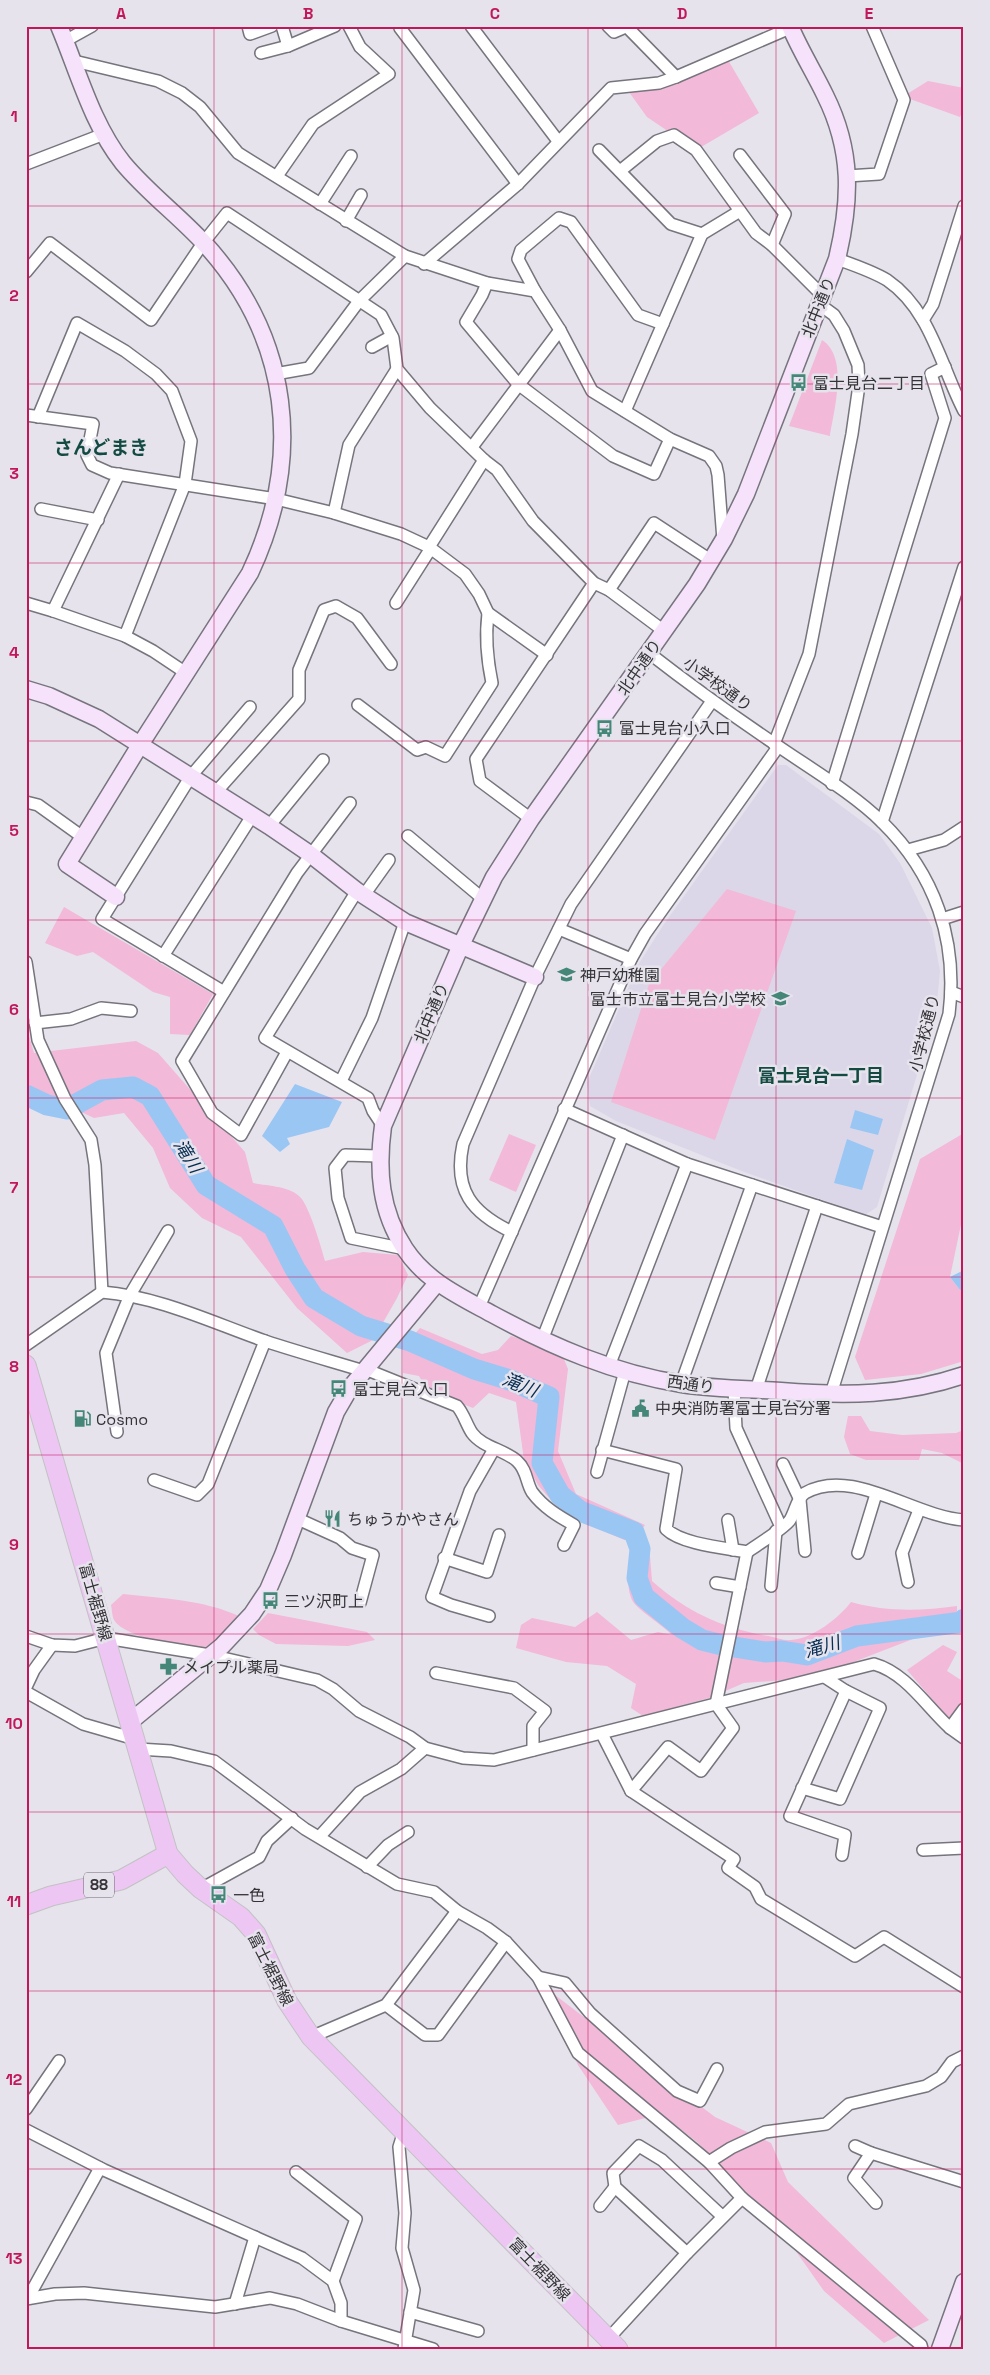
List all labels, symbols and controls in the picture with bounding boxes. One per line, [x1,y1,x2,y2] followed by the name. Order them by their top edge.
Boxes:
[116,3,126,24] text: A
[303,3,313,24] text: B
[490,3,500,24] text: C
[677,3,687,24] text: D
[865,3,874,24] text: E
[10,106,18,127] text: 1
[797,274,840,341] street label: 北中通り
[9,285,19,306] text: 2
[789,373,809,393] bus stop icon: 富士見台二丁目
[813,373,925,394] place label: 富士見台二丁目
[54,435,148,460] district label: さんどまき
[9,463,19,484] text: 3
[612,635,666,700] street label: 北中通り
[9,642,19,663] text: 4
[679,652,756,716] street label: 小学校通り
[595,718,615,738] bus stop icon: 富士見台小入口
[619,718,731,739] place label: 富士見台小入口
[9,820,19,841] text: 5
[556,965,576,985] school or university icon: 神戸幼稚園
[580,965,660,986] place label: 神戸幼稚園
[409,980,454,1047] street label: 北中通り
[590,989,766,1010] place label: 富士市立富士見台小学校
[770,989,790,1009] school or university icon: 富士市立富士見台小学校
[905,992,944,1074] street label: 小学校通り
[9,999,19,1020] text: 6
[758,1064,884,1087] district label: 富士見台一丁目
[169,1134,209,1179] water label: 滝川
[10,1177,19,1198] text: 7
[9,1356,19,1377] text: 8
[499,1367,543,1403] water label: 滝川
[666,1371,716,1398] street label: 西通り
[329,1379,349,1399] bus stop icon: 富士見台入口
[353,1379,449,1400] place label: 富士見台入口
[631,1398,651,1418] public building icon: 中央消防署富士見台分署
[655,1398,831,1419] place label: 中央消防署富士見台分署
[72,1409,92,1429] fuel station icon: Cosmo
[96,1409,148,1430] place label: Cosmo
[323,1509,343,1529] restaurant icon: ちゅうかやさん
[347,1509,459,1530] place label: ちゅうかやさん
[9,1534,19,1555] text: 9
[74,1561,117,1643] street label: 富士裾野線
[260,1591,280,1611] bus stop icon: 三ツ沢町上
[284,1591,364,1612] place label: 三ツ沢町上
[801,1630,844,1663] water label: 滝川
[159,1657,179,1677] pharmacy icon: メイプル薬局
[183,1657,279,1678] place label: メイプル薬局
[5,1713,23,1734] text: 10
[84,1872,114,1898] road number: 88
[209,1885,229,1905] bus stop icon: 一色
[233,1885,265,1906] place label: 一色
[7,1891,21,1912] text: 11
[243,1929,298,2010] street label: 富士裾野線
[6,2069,22,2090] text: 12
[504,2233,575,2305] street label: 富士裾野線
[6,2248,23,2269] text: 13

